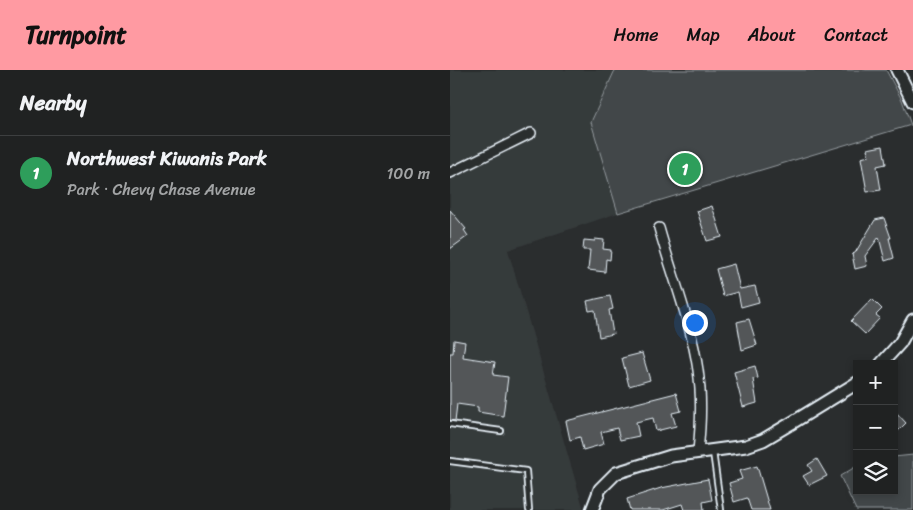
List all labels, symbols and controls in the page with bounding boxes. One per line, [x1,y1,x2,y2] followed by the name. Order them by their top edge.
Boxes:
[25,14,127,56] text: Turnpoint
[614,19,659,51] text: Home
[687,19,720,51] text: Map
[748,19,796,51] text: About
[824,19,888,51] text: Contact
[20,84,86,122] text: Nearby
[67,142,267,175] text: Northwest Kiwanis Park
[669,150,701,188] pin: 1
[33,159,39,188] text: 1
[386,159,430,188] text: 100 m
[67,175,256,204] text: Park · Chevy Chase Avenue
[682,310,708,336] your location
[853,360,898,495] map controls
[853,360,898,405] button: +
[853,405,898,450] button: −
[853,450,898,495] button: layers

